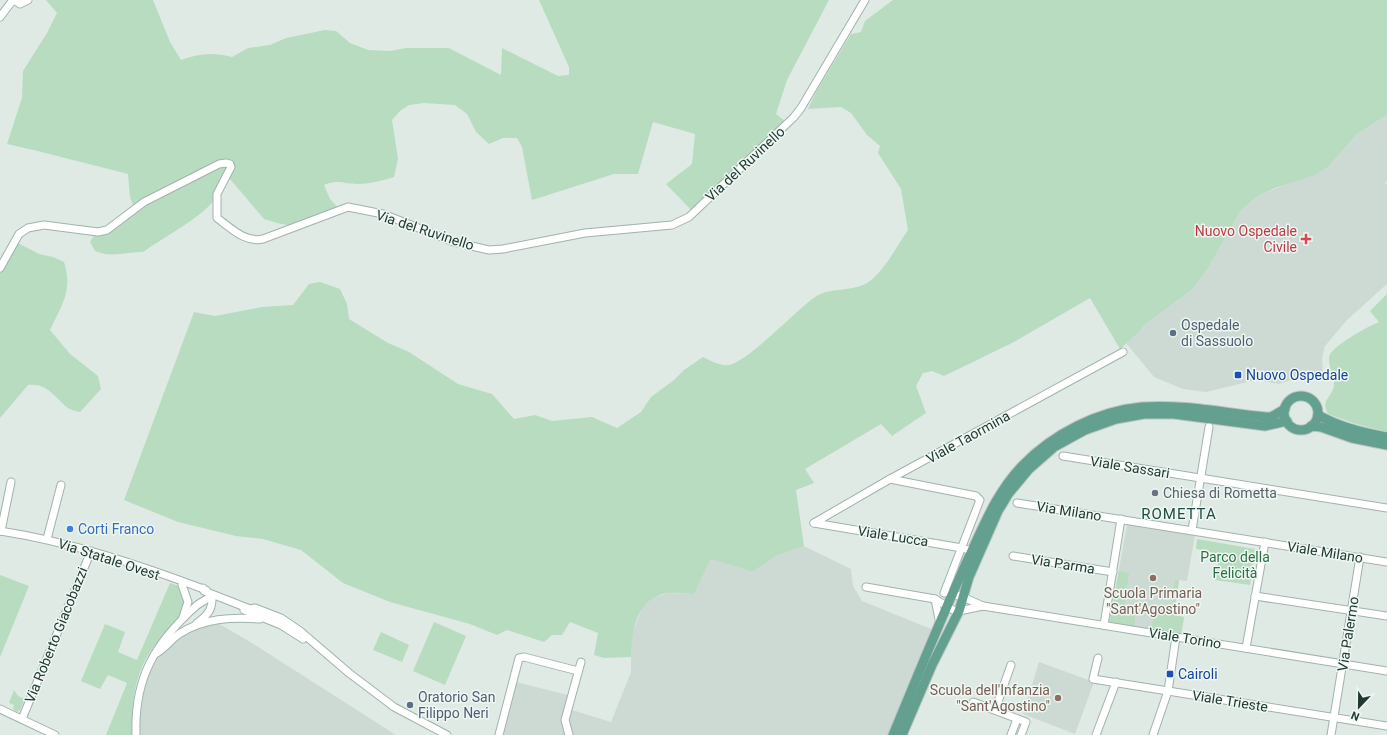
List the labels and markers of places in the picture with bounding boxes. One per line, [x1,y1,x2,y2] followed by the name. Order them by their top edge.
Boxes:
[1195,223,1297,255] place label: Nuovo Ospedale Civile
[1300,233,1312,245] marker: Nuovo Ospedale Civile
[1181,317,1253,349] place label: Ospedale di Sassuolo
[1168,328,1178,338] marker: Ospedale di Sassuolo
[1246,367,1348,383] place label: Nuovo Ospedale
[1233,370,1243,380] marker: Nuovo Ospedale
[1163,485,1277,501] place label: Chiesa di Rometta
[1150,488,1160,498] marker: Chiesa di Rometta
[78,521,154,537] place label: Corti Franco
[65,524,75,534] marker: Corti Franco
[1148,573,1158,583] marker: Scuola Primaria "Sant'Agostino"
[1104,585,1202,617] place label: Scuola Primaria "Sant'Agostino"
[1178,666,1218,682] place label: Cairoli
[1165,669,1175,679] marker: Cairoli
[930,682,1050,714] place label: Scuola dell'Infanzia "Sant'Agostino"
[418,689,495,721] place label: Oratorio San Filippo Neri
[1053,693,1063,703] marker: Scuola dell'Infanzia "Sant'Agostino"
[405,700,415,710] marker: Oratorio San Filippo Neri

